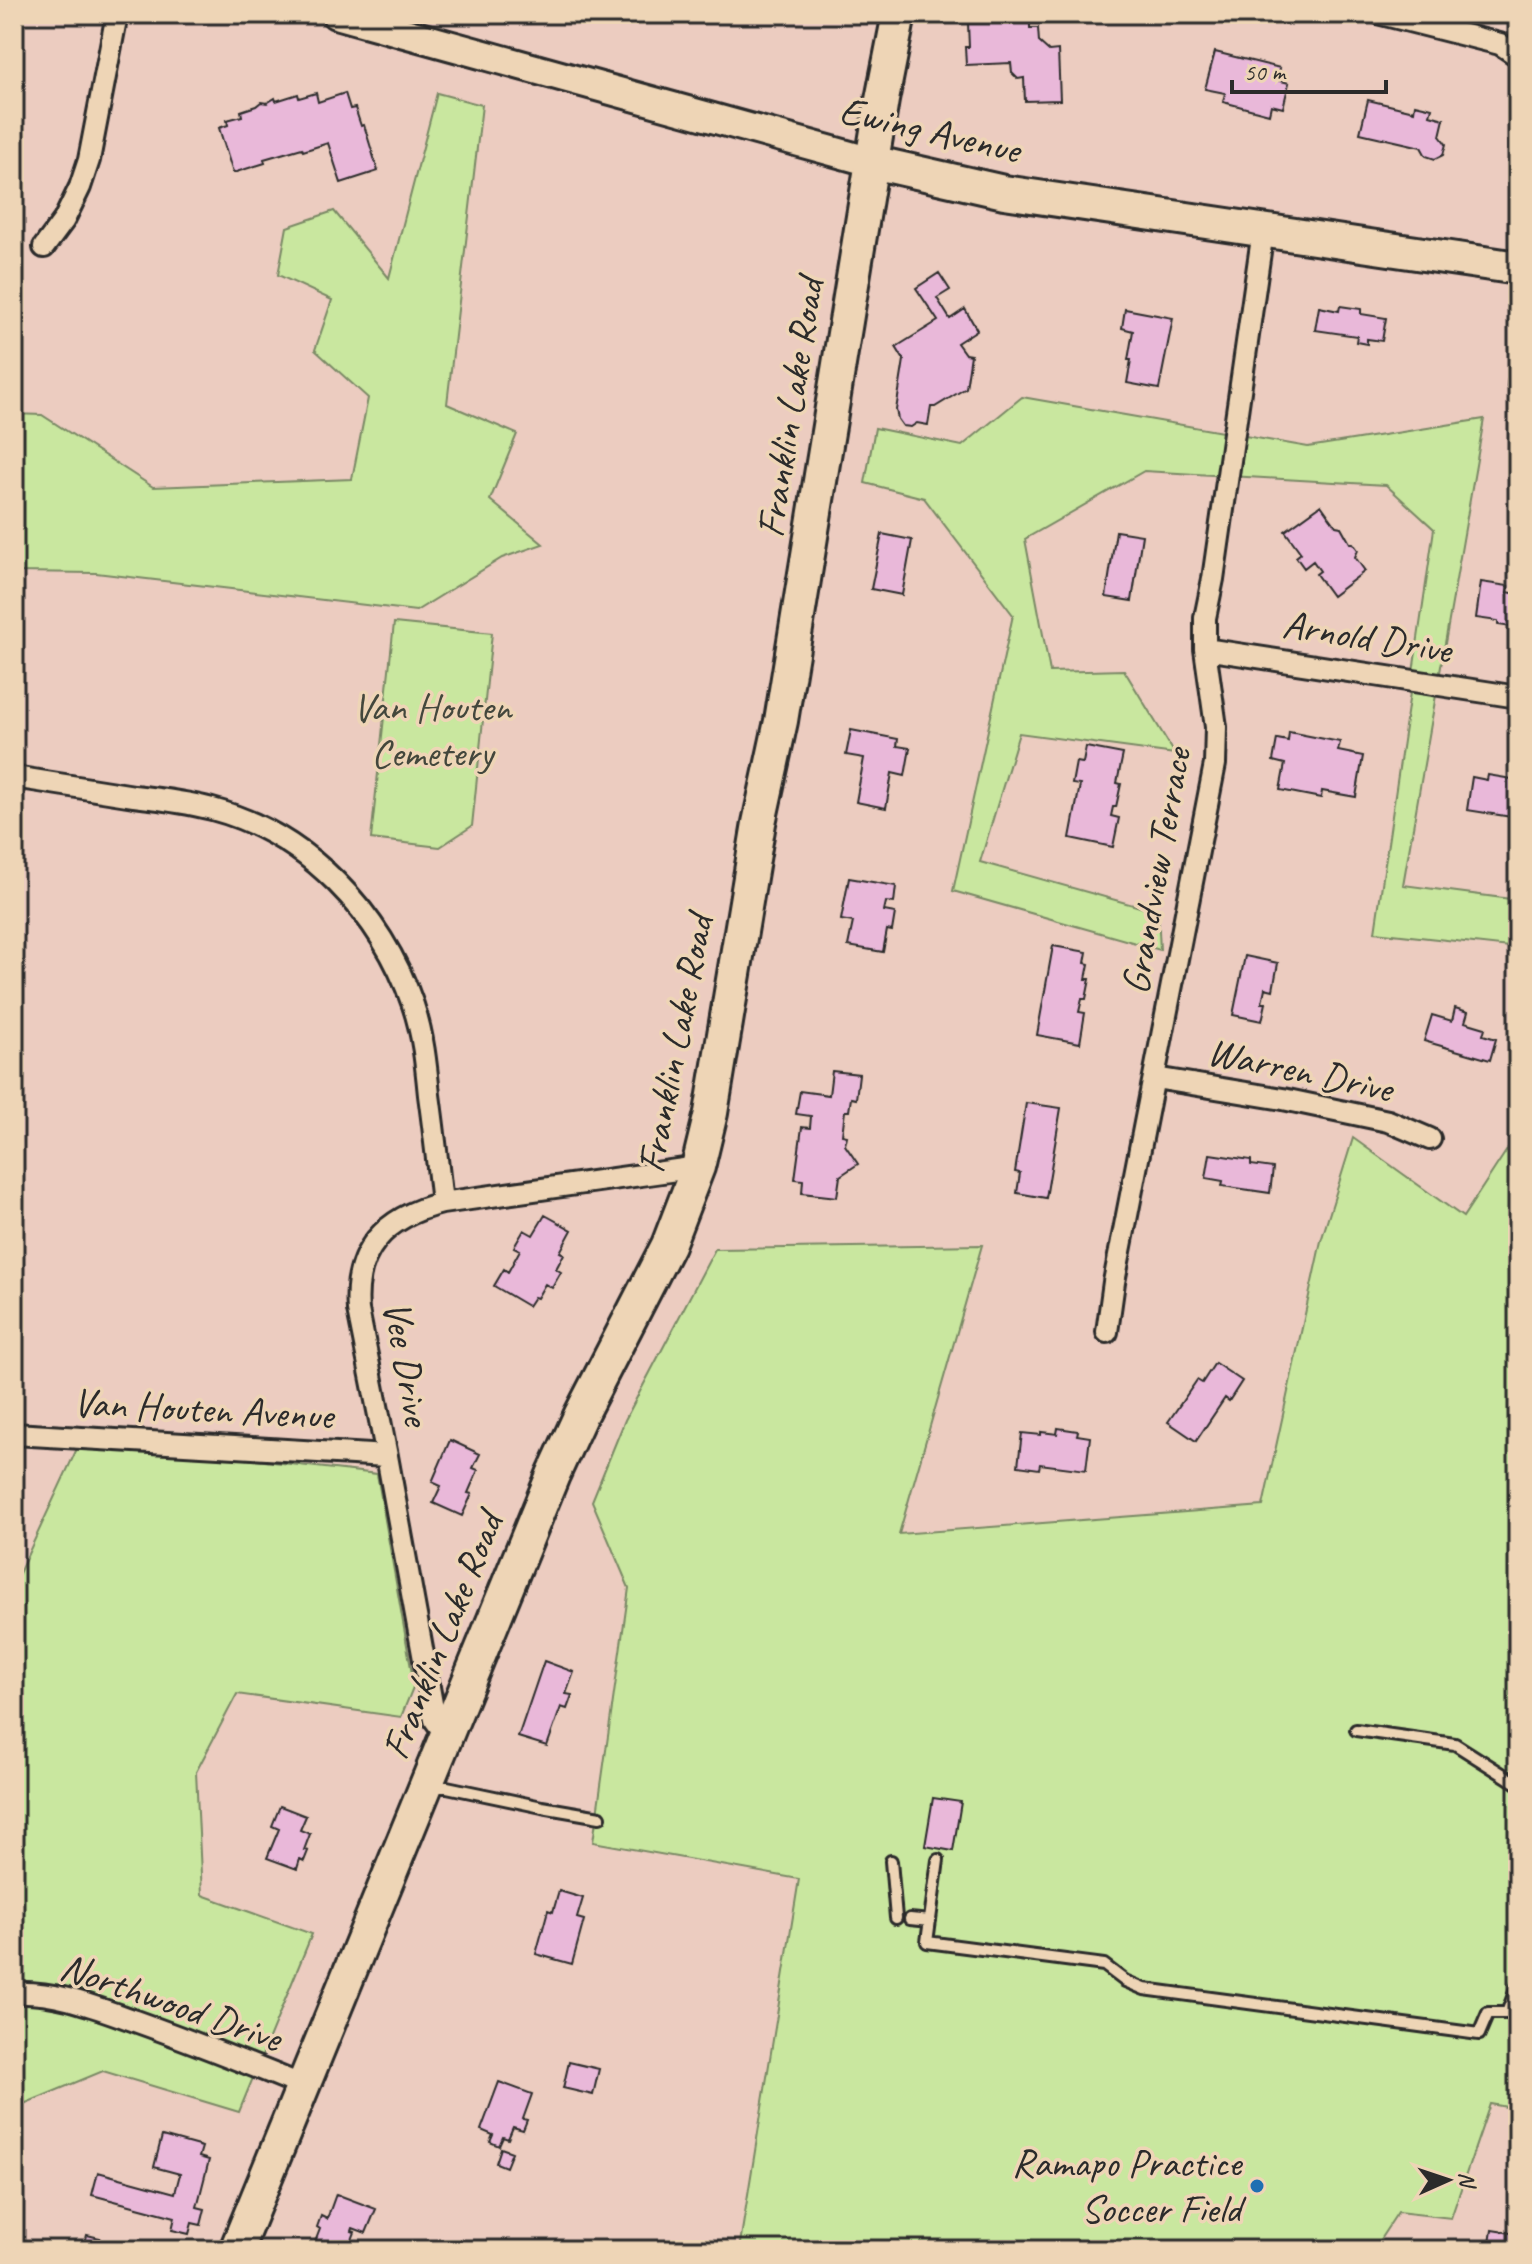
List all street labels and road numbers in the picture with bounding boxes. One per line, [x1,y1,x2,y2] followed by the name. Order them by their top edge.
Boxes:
[835,85,1028,176] street label: Ewing Avenue
[745,269,836,541] street label: Franklin Lake Road
[1279,599,1458,675] street label: Arnold Drive
[1110,741,1203,998] street label: Grandview Terrace
[626,905,726,1177] street label: Franklin Lake Road
[1203,1026,1400,1115] street label: Warren Drive
[371,1297,443,1432] street label: Vee Drive
[72,1377,337,1441] street label: Van Houten Avenue
[370,1500,516,1766] street label: Franklin Lake Road
[54,1941,291,2064] street label: Northwood Drive

